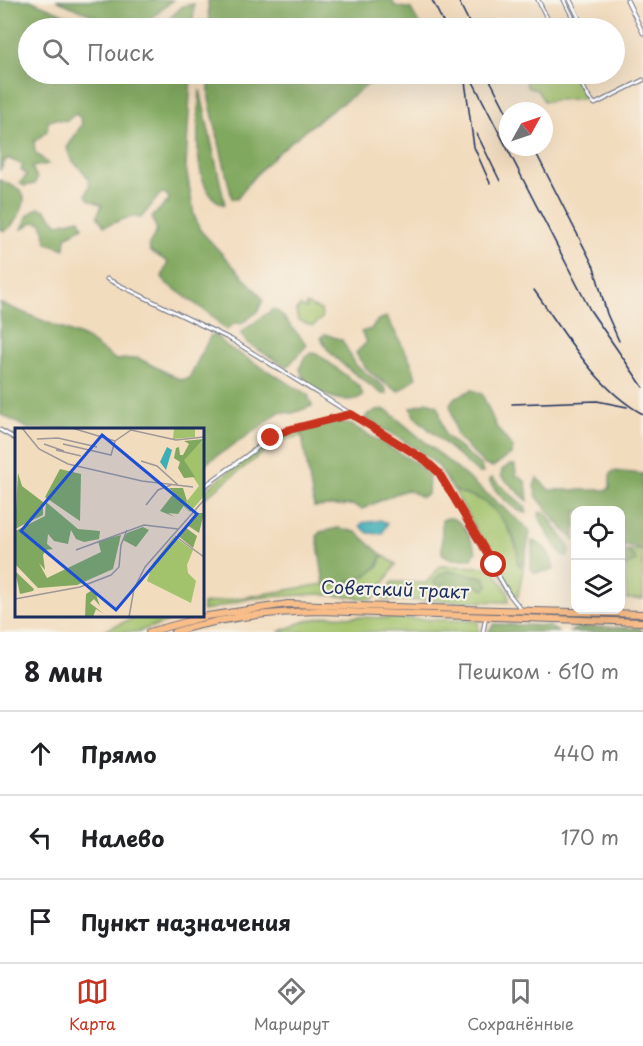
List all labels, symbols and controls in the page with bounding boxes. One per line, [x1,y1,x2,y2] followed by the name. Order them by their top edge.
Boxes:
[18,18,625,84] search box
[39,35,72,68] icon: search
[87,35,154,68] text: Поиск
[499,102,553,156] north arrow
[257,424,283,450] route end
[15,428,204,617] inset map
[571,506,625,614] map controls
[571,506,625,560] button: locate
[480,551,506,577] route start
[571,560,625,614] button: layers
[321,572,470,605] street label: Советский тракт
[24,652,103,691] text: 8 мин
[457,656,619,686] text: Пешком · 610 m
[24,737,57,770] icon: ahead
[81,737,156,770] text: Прямо
[554,738,619,768] text: 440 m
[24,821,57,854] icon: left
[81,821,164,854] text: Налево
[561,822,619,852] text: 170 m
[24,905,57,938] icon: arrive
[81,905,291,938] text: Пункт назначения
[69,975,116,1035] tab: Карта
[254,975,329,1035] tab: Маршрут
[467,975,574,1035] tab: Сохранённые

